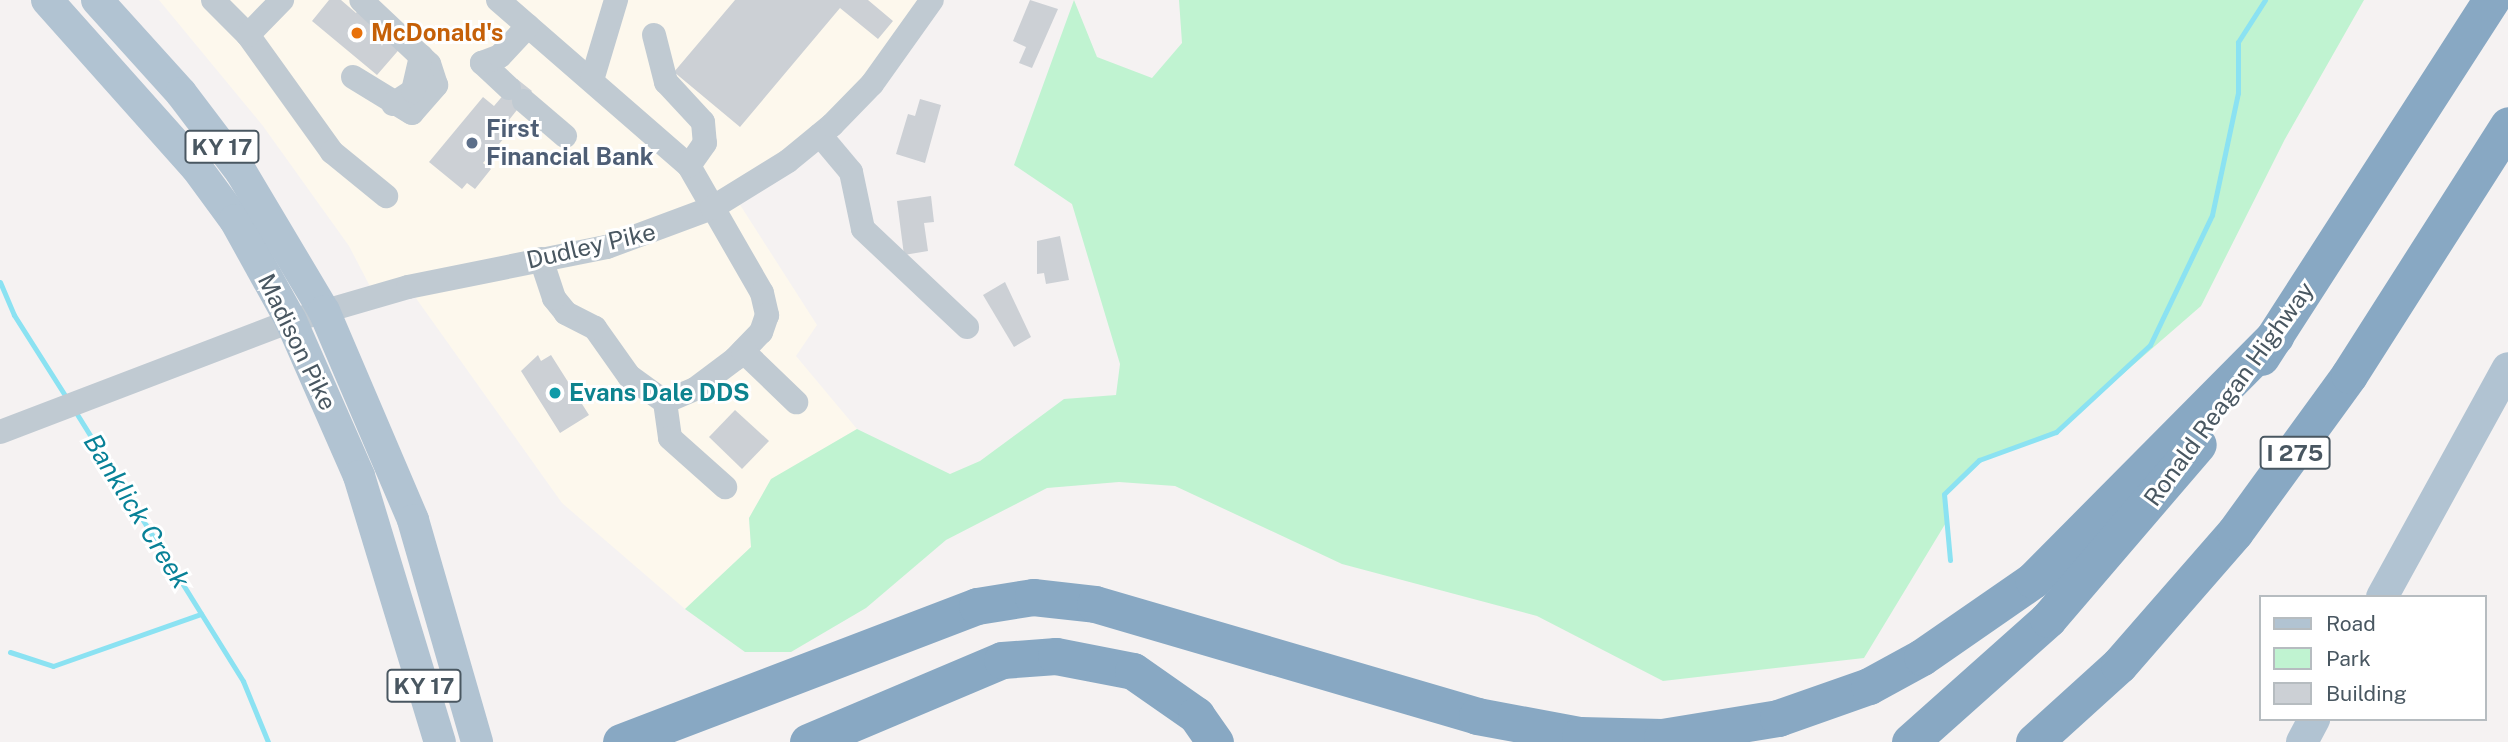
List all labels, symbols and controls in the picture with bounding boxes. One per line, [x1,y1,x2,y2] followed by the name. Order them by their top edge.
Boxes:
[371,19,503,47] place label: McDonald's
[349,25,365,41] marker: McDonald's
[486,115,654,171] place label: First Financial Bank
[184,128,260,166] road number: KY 17
[464,135,480,151] marker: First Financial Bank
[524,217,658,275] street label: Dudley Pike
[252,269,342,415] street label: Madison Pike
[2138,276,2320,512] street label: Ronald Reagan Highway
[569,379,750,407] place label: Evans Dale DDS
[547,385,563,401] marker: Evans Dale DDS
[77,428,197,594] water label: Banklick Creek
[2258,433,2332,472] road number: I 275
[2260,595,2487,721] legend
[2326,611,2376,636] text: Road
[2326,646,2371,671] text: Park
[386,666,462,706] road number: KY 17
[2326,681,2407,706] text: Building

